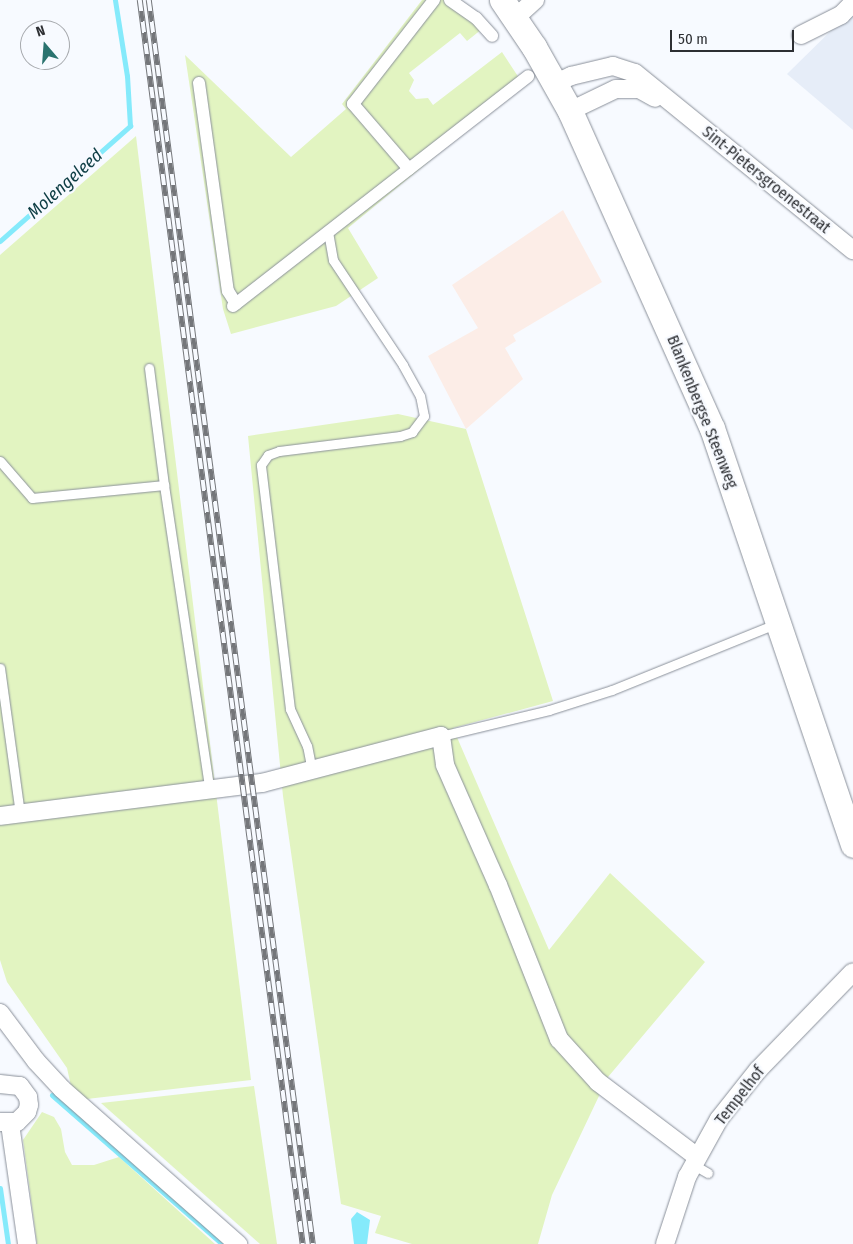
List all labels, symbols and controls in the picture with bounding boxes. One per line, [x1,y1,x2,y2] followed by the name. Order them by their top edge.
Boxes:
[20,20,70,70] north arrow
[673,20,797,52] scale bar
[34,22,47,41] text: N
[678,30,708,48] text: 50 m
[698,122,834,238] street label: Sint-Pietersgroenestraat
[23,145,107,223] water label: Molengeleed
[662,333,742,491] street label: Blankenbergse Steenweg
[711,1063,769,1129] street label: Tempelhof

